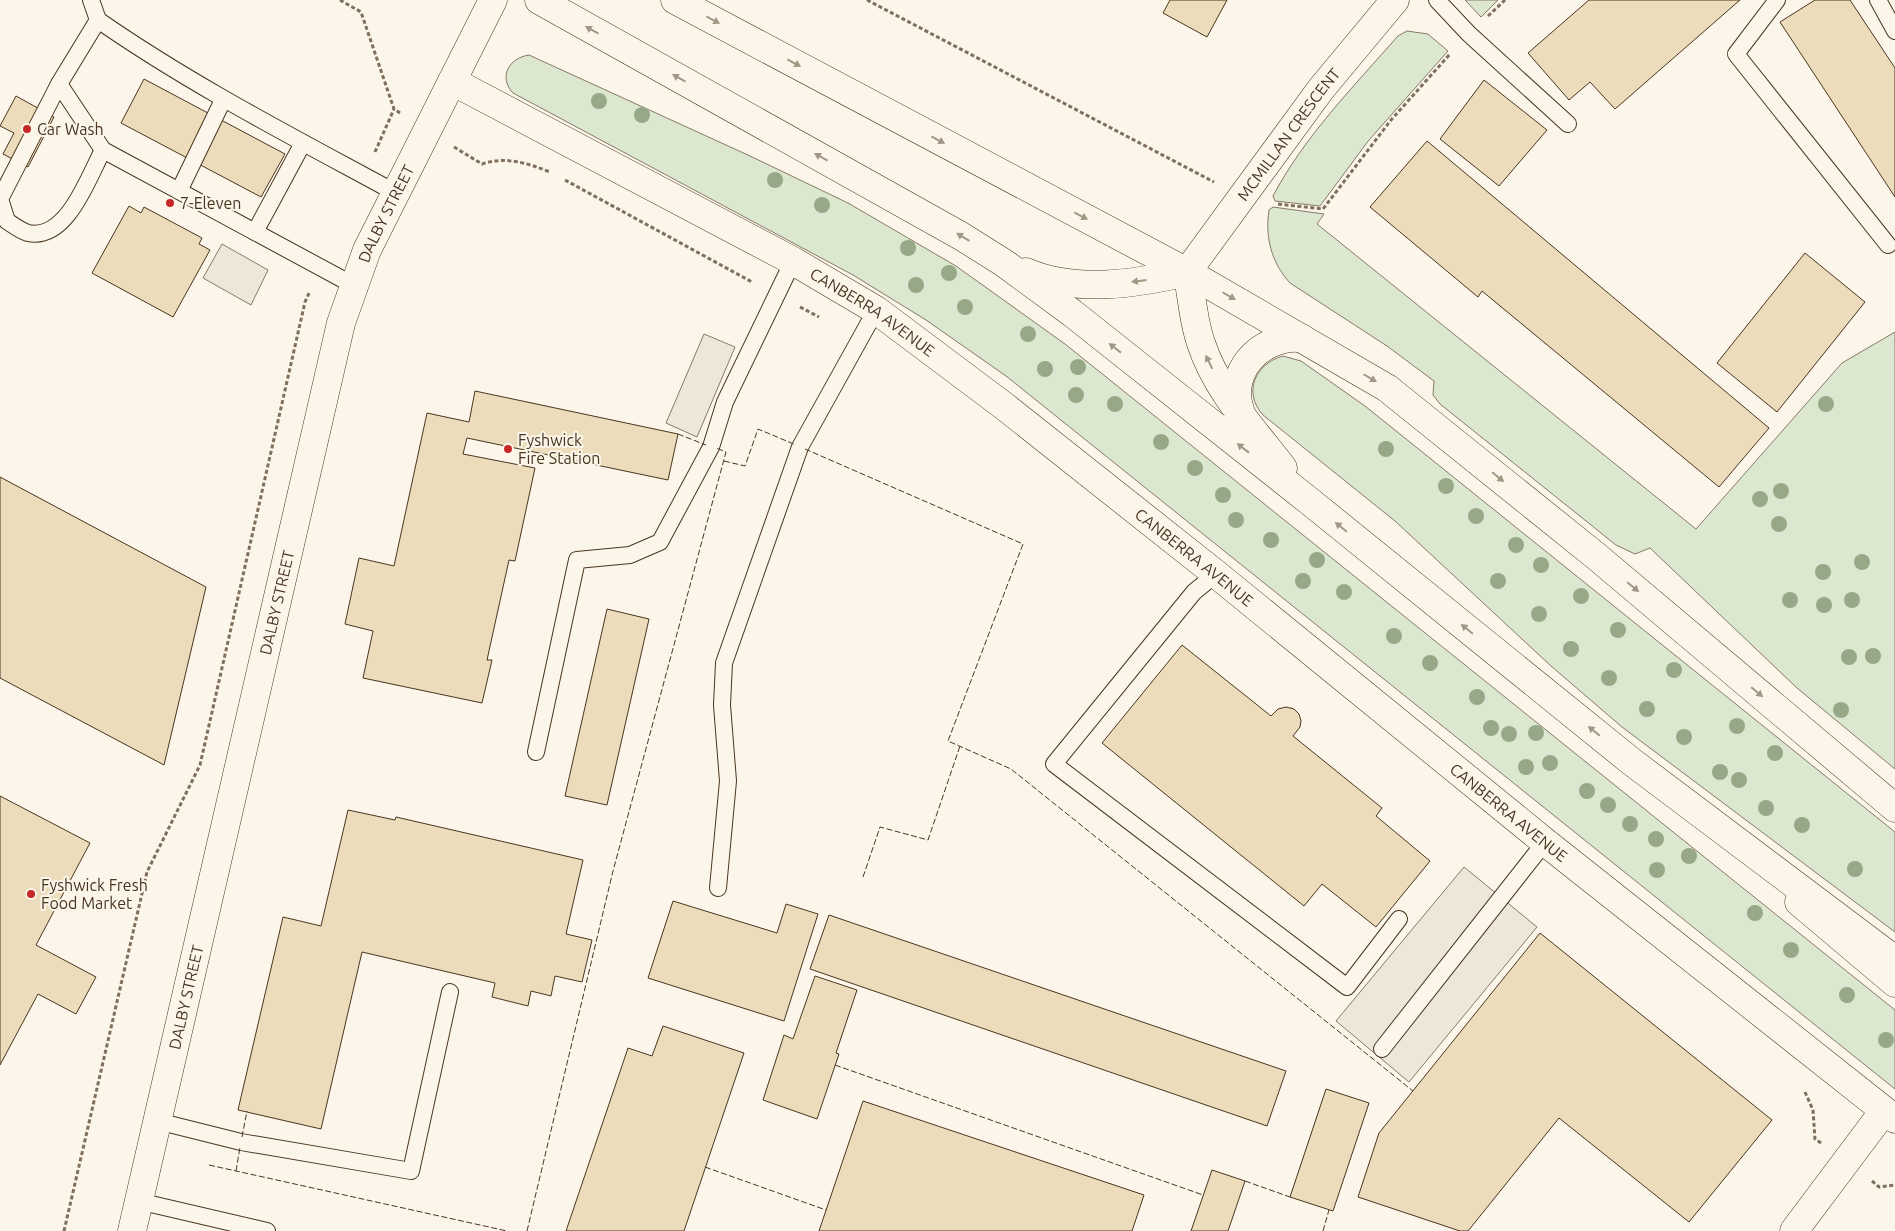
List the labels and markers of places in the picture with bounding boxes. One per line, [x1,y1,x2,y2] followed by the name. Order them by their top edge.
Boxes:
[37,120,104,138] place label: Car Wash
[21,123,33,135] marker: Car Wash
[180,194,241,212] place label: 7-Eleven
[164,197,176,209] marker: 7-Eleven
[518,431,600,467] place label: Fyshwick Fire Station
[502,443,514,455] marker: Fyshwick Fire Station
[41,876,148,912] place label: Fyshwick Fresh Food Market
[25,888,37,900] marker: Fyshwick Fresh Food Market

